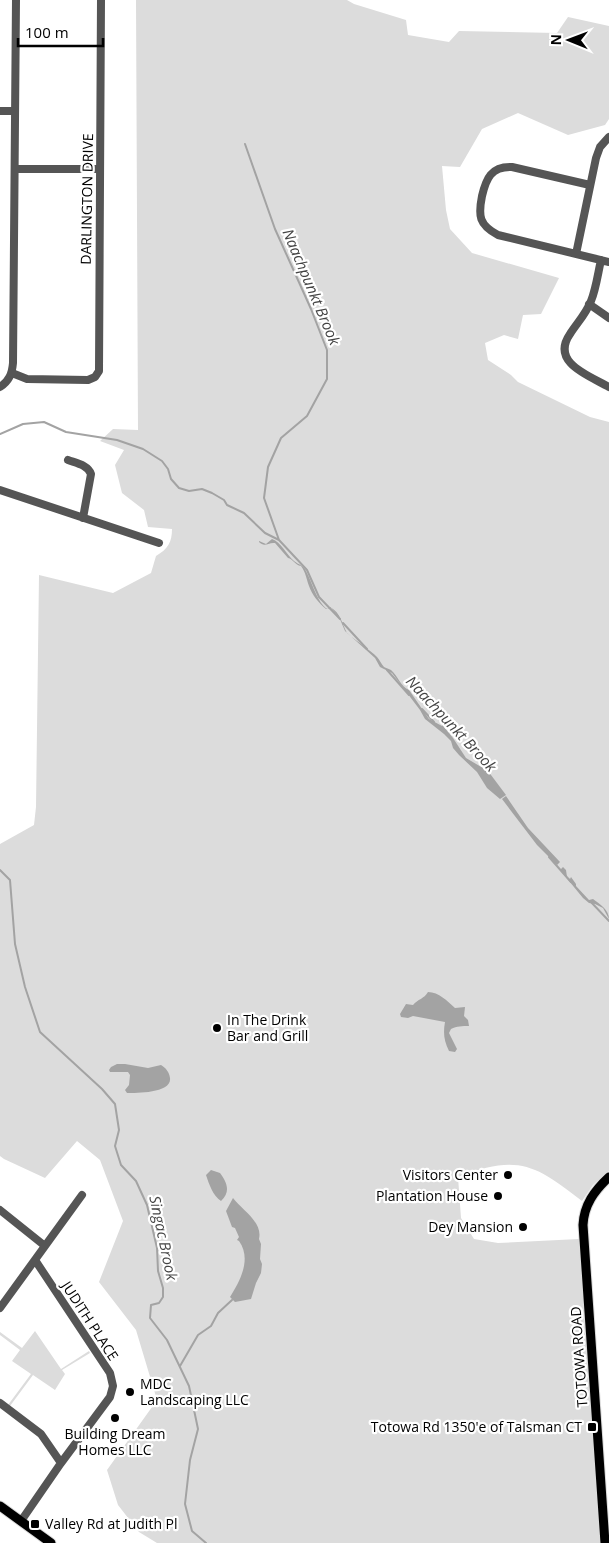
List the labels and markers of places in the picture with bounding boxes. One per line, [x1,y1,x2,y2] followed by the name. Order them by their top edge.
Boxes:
[227,1010,308,1045] place label: In The Drink Bar and Grill
[211,1022,223,1034] marker: In The Drink Bar and Grill
[403,1165,498,1184] place label: Visitors Center
[502,1169,514,1181] marker: Visitors Center
[376,1186,488,1205] place label: Plantation House
[492,1190,504,1202] marker: Plantation House
[428,1217,513,1236] place label: Dey Mansion
[517,1221,529,1233] marker: Dey Mansion
[140,1374,249,1409] place label: MDC Landscaping LLC
[124,1386,136,1398] marker: MDC Landscaping LLC
[109,1412,121,1424] marker: Building Dream Homes LLC
[371,1417,582,1436] place label: Totowa Rd 1350'e of Talsman CT
[586,1421,598,1433] marker: Totowa Rd 1350'e of Talsman CT
[64,1424,166,1459] place label: Building Dream Homes LLC
[45,1514,178,1533] place label: Valley Rd at Judith Pl
[29,1518,41,1530] marker: Valley Rd at Judith Pl

